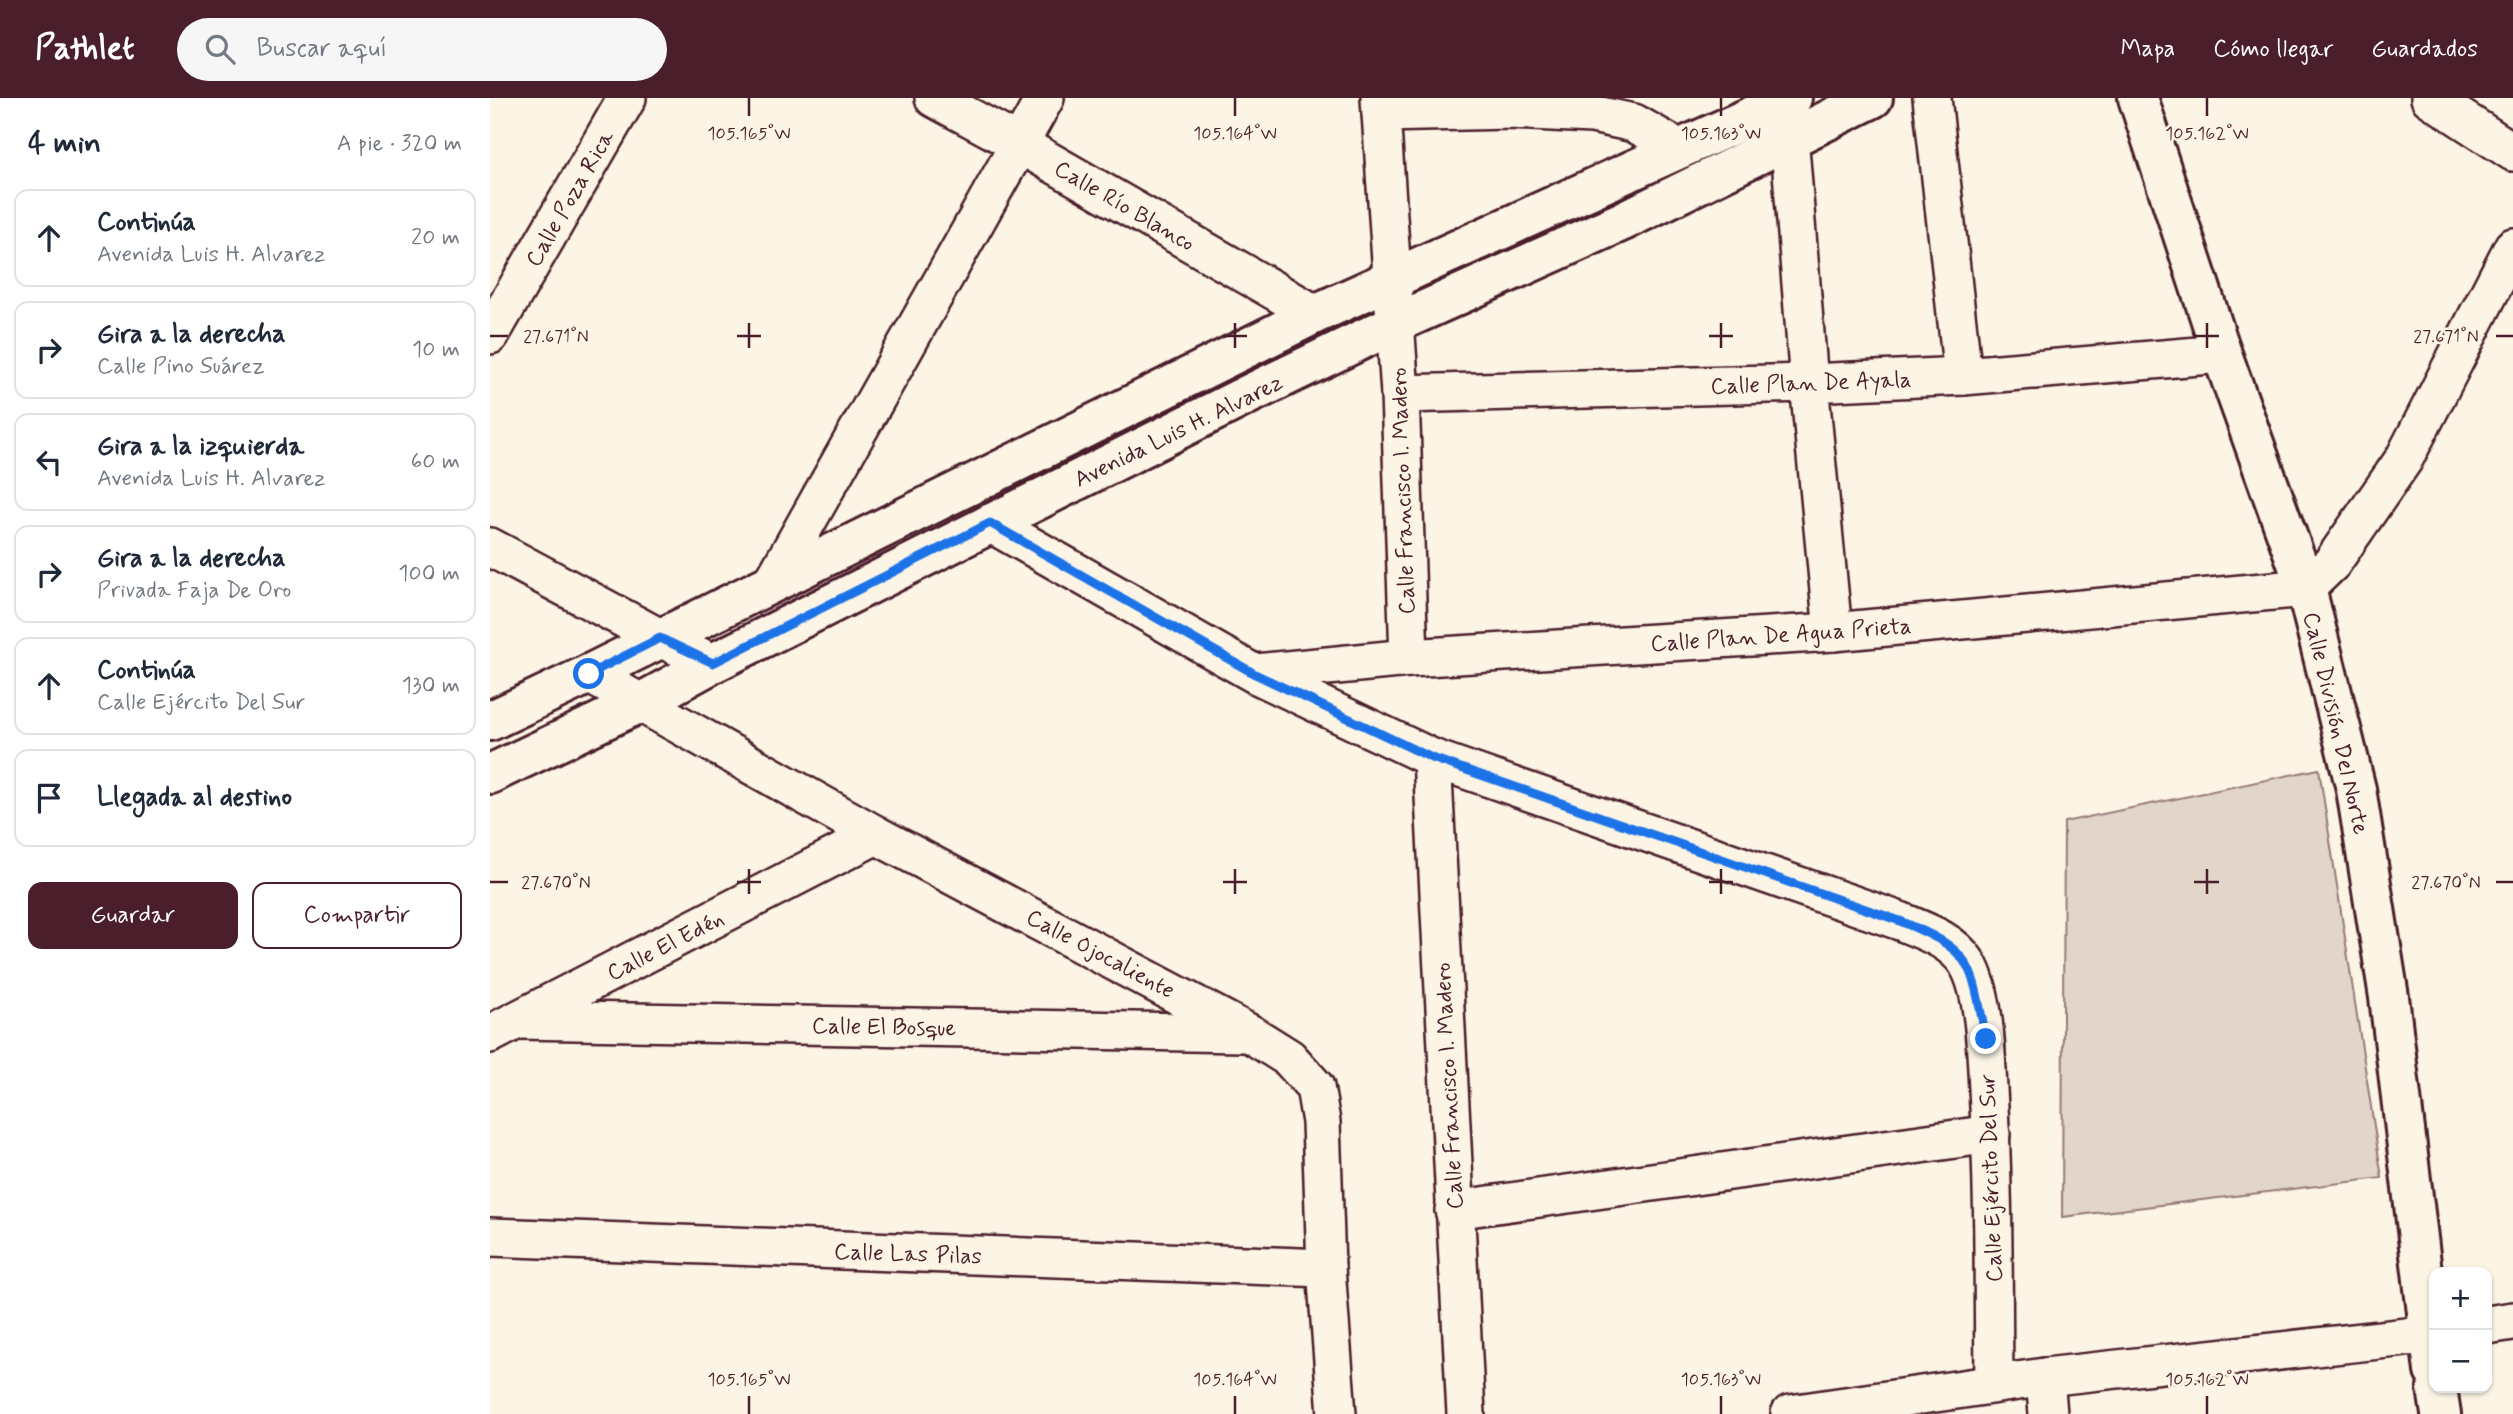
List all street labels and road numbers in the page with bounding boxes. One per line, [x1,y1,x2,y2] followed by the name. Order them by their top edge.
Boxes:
[520,125,622,273] street label: Calle Poza Rica
[1048,154,1200,259] street label: Calle Río Blanco
[1710,365,1912,403] street label: Calle Plan De Ayala
[1385,367,1423,615] street label: Calle Francisco I. Madero
[1070,368,1288,495] street label: Avenida Luis H. Alvarez
[2295,609,2375,838] street label: Calle División Del Norte
[1650,612,1913,660] street label: Calle Plan De Agua Prieta
[1021,903,1180,1007] street label: Calle Ojocaliente
[602,904,730,989] street label: Calle El Edén
[1429,962,1471,1210] street label: Calle Francisco I. Madero
[812,1012,957,1044] street label: Calle El Bosque
[1973,1073,2011,1283] street label: Calle Ejército Del Sur
[834,1237,982,1273] street label: Calle Las Pilas

